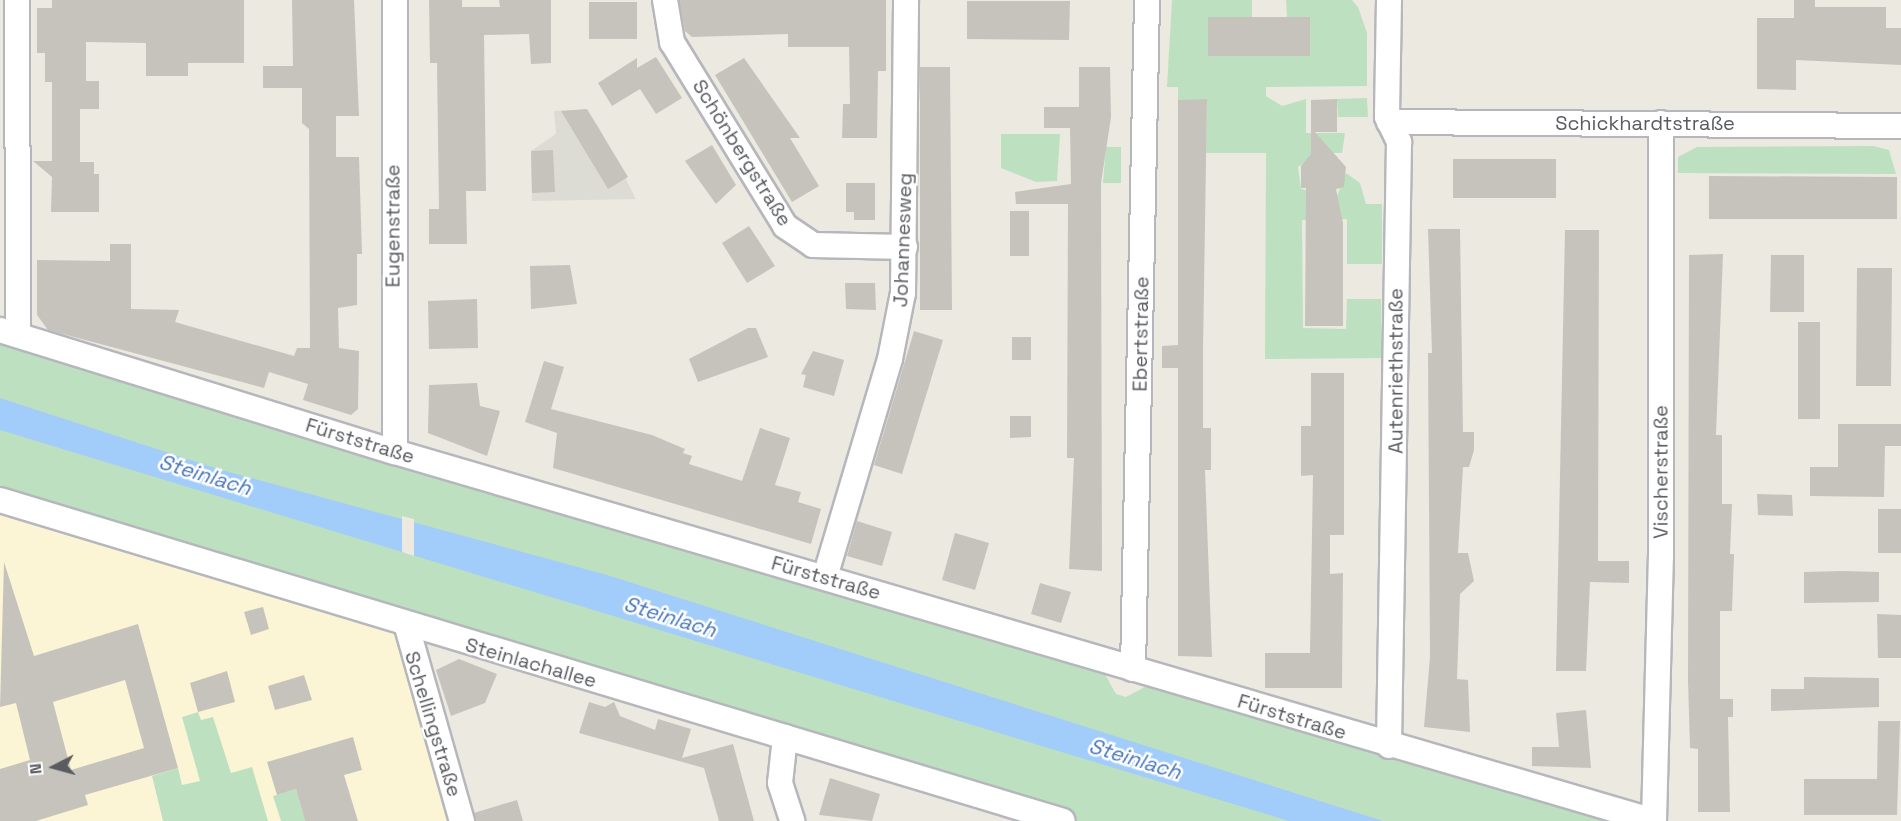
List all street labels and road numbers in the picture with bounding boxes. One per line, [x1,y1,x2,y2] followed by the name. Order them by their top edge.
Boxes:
[687,75,797,231] street label: Schönbergstraße
[1555,111,1735,135] street label: Schickhardtstraße
[381,164,405,288] street label: Eugenstraße
[889,172,917,308] street label: Johannesweg
[1128,276,1154,392] street label: Ebertstraße
[1384,288,1408,454] street label: Autenriethstraße
[1649,405,1673,539] street label: Vischerstraße
[303,413,417,469] street label: Fürststraße
[769,551,883,605] street label: Fürststraße
[463,633,599,693] street label: Steinlachallee
[399,648,467,800] street label: Schellingstraße
[1235,689,1349,745] street label: Fürststraße

